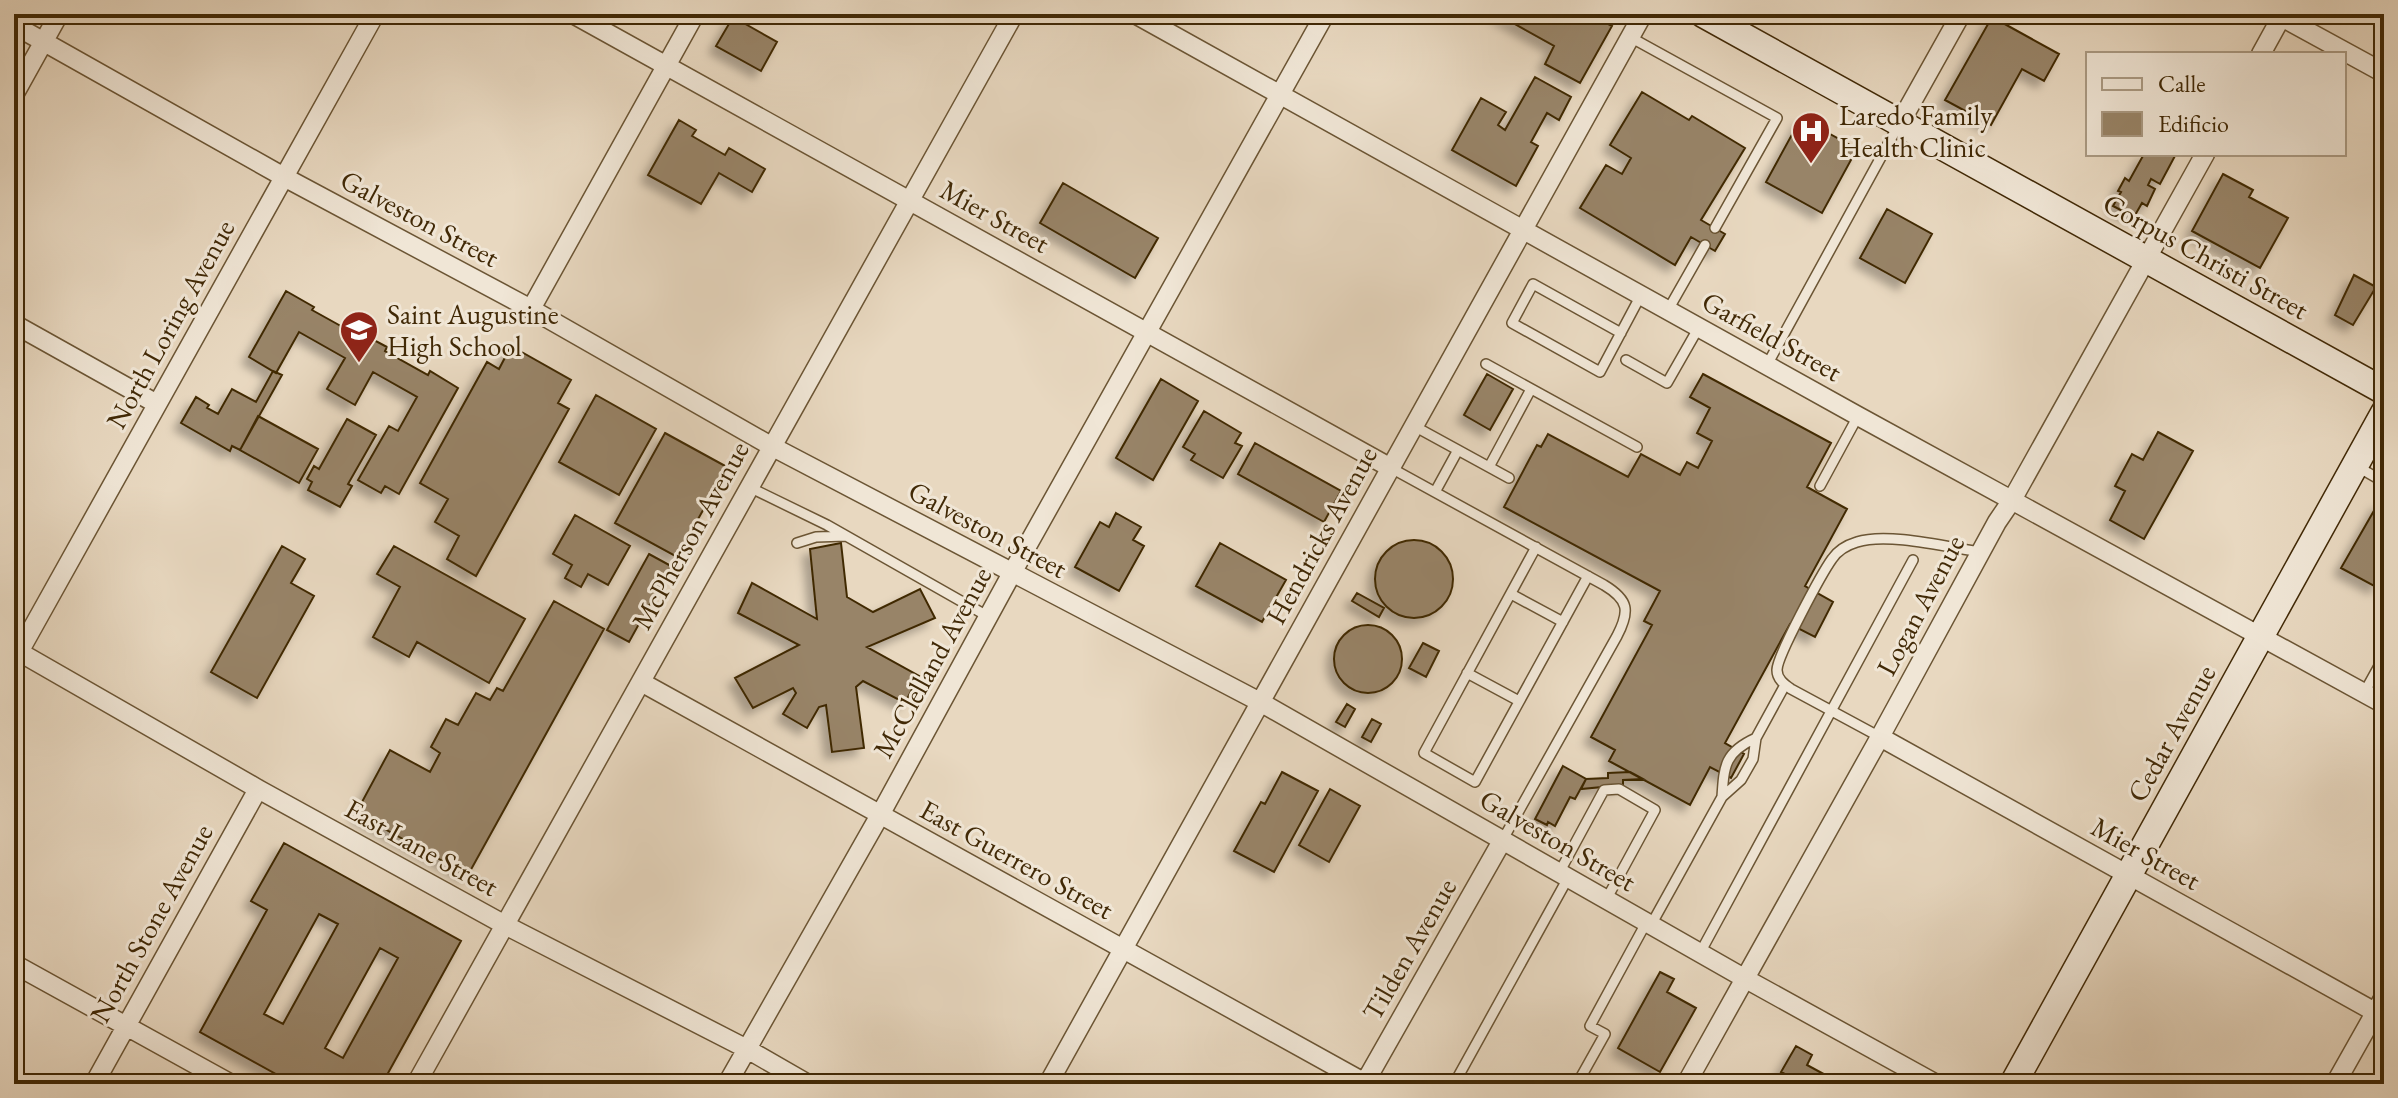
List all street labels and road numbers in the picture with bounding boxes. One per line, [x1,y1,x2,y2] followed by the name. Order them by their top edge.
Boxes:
[335,161,506,275] street label: Galveston Street
[934,171,1056,261] street label: Mier Street
[2097,185,2315,327] street label: Corpus Christi Street
[98,213,242,435] street label: North Loring Avenue
[1696,283,1848,389] street label: Garfield Street
[623,434,757,636] street label: McPherson Avenue
[1257,439,1385,630] street label: Hendricks Avenue
[903,472,1074,586] street label: Galveston Street
[1868,528,1972,682] street label: Logan Avenue
[865,560,999,764] street label: McClelland Avenue
[2119,658,2223,808] street label: Cedar Avenue
[1473,781,1643,899] street label: Galveston Street
[339,790,505,904] street label: East Lane Street
[914,791,1120,927] street label: East Guerrero Street
[2085,808,2207,898] street label: Mier Street
[82,817,220,1029] street label: North Stone Avenue
[1354,871,1464,1026] street label: Tilden Avenue

